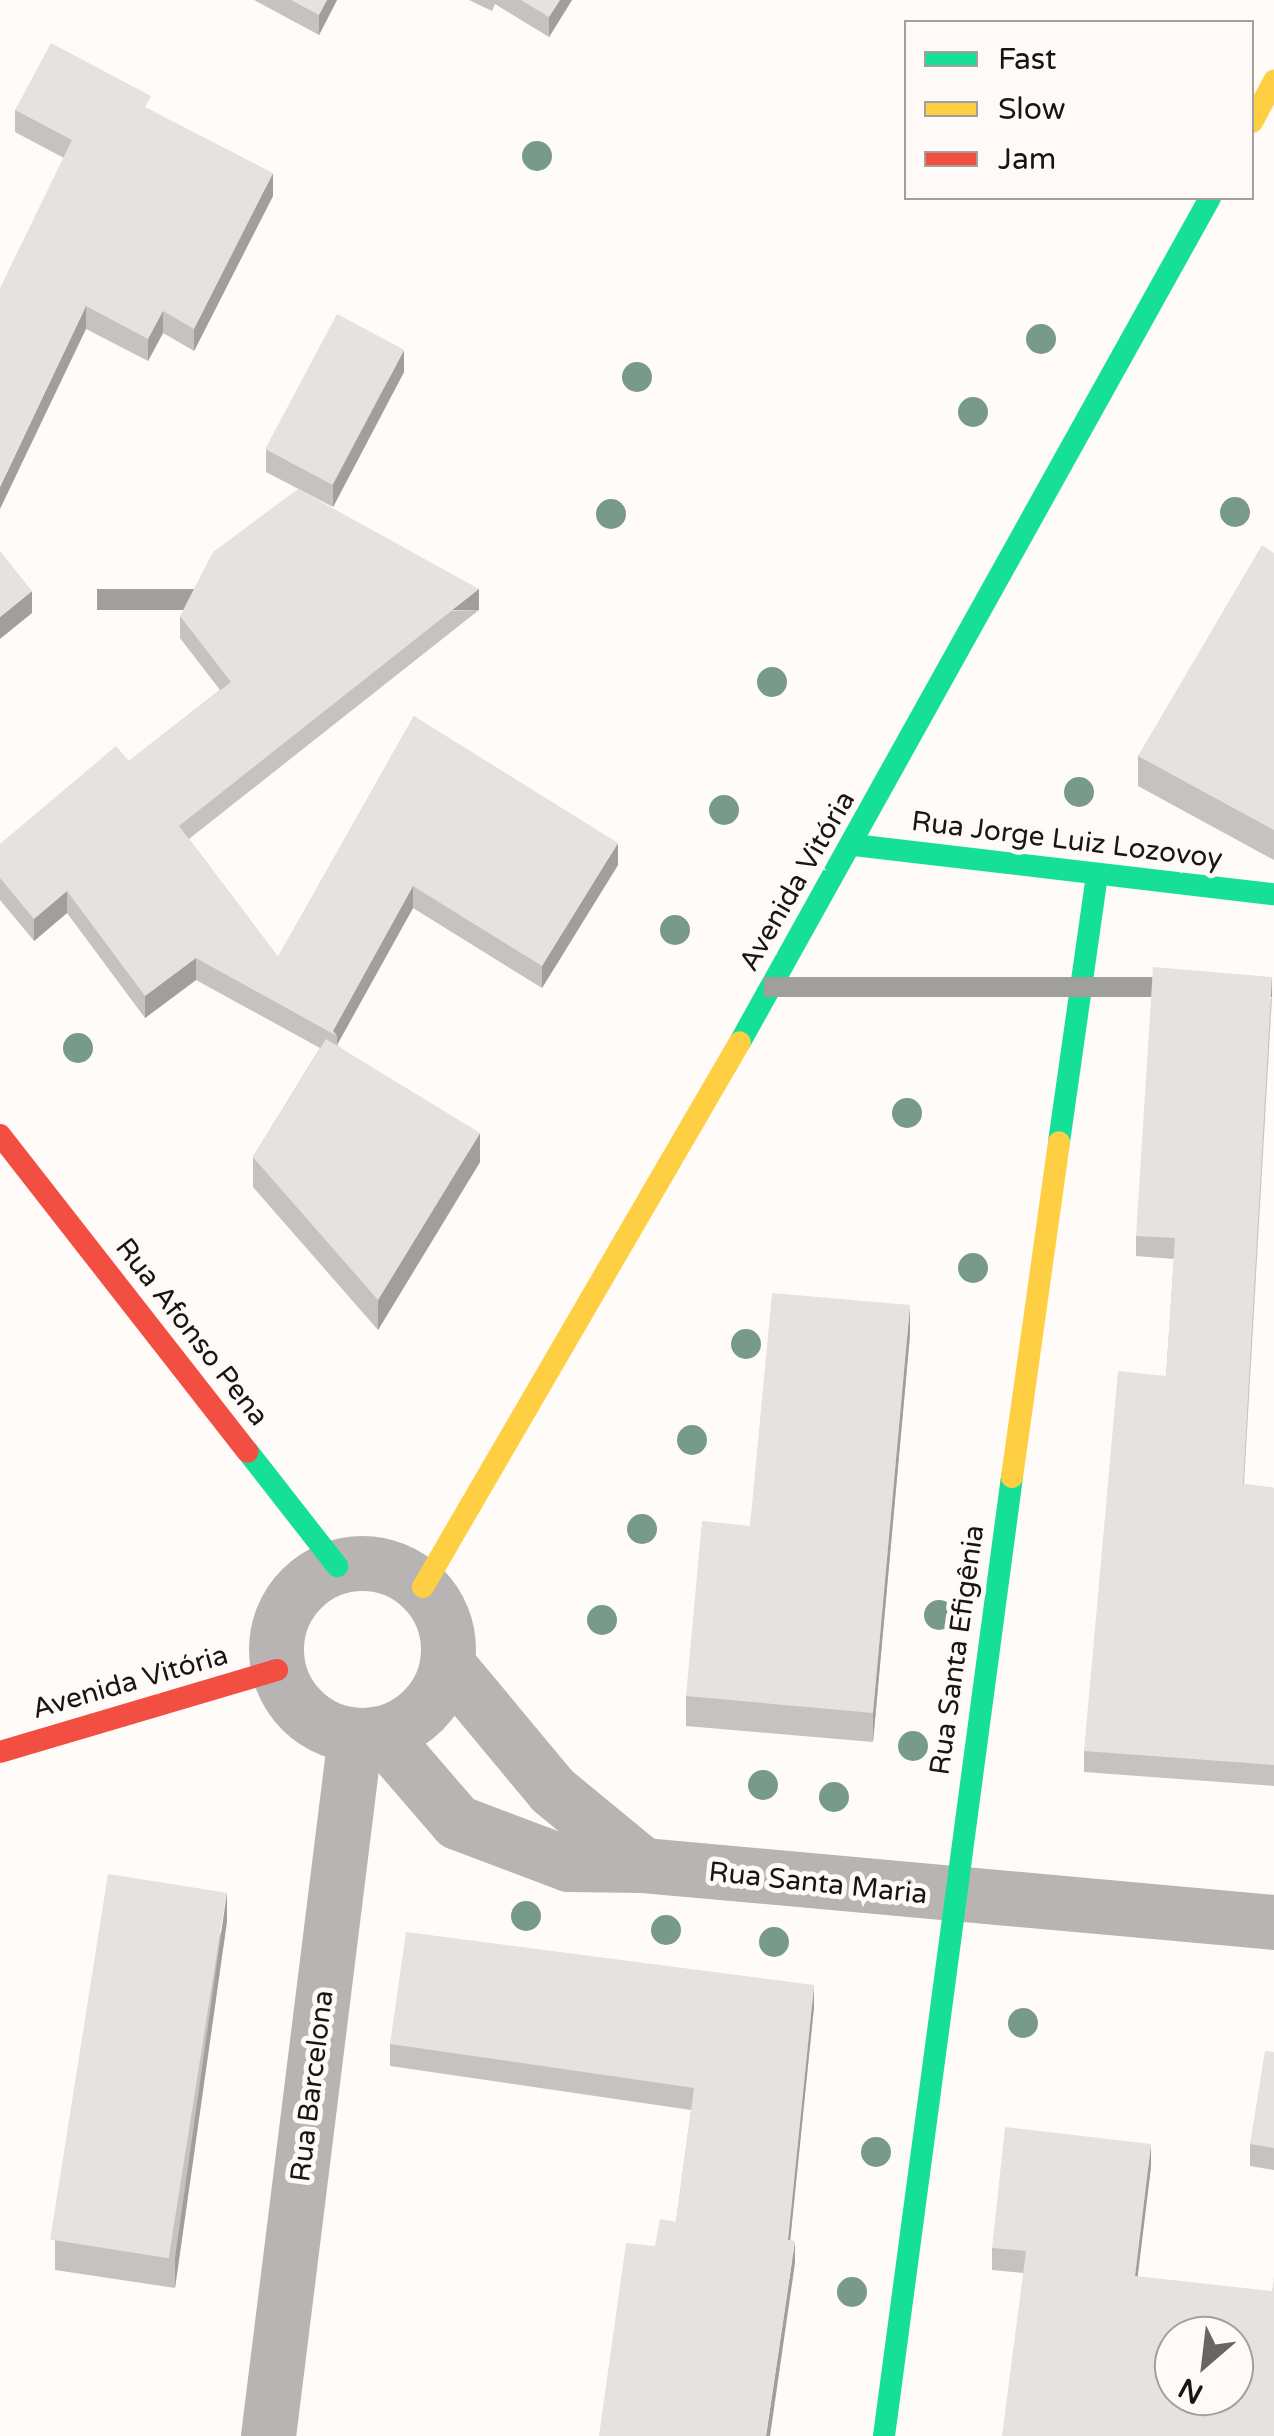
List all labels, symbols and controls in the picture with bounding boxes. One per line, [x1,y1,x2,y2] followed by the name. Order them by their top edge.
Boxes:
[904,20,1254,200] legend
[998,41,1057,78] text: Fast
[998,91,1066,128] text: Slow
[998,141,1056,178] text: Jam
[732,785,862,977] street label: Avenida Vitória
[910,804,1224,876] street label: Rua Jorge Luiz Lozovoy
[108,1231,276,1433] street label: Rua Afonso Pena
[923,1523,991,1777] street label: Rua Santa Efigênia
[28,1638,232,1726] street label: Avenida Vitória
[707,1855,929,1911] street label: Rua Santa Maria
[284,1988,340,2184] street label: Rua Barcelona
[1154,2316,1254,2416] north arrow
[1173,2370,1209,2411] text: N

